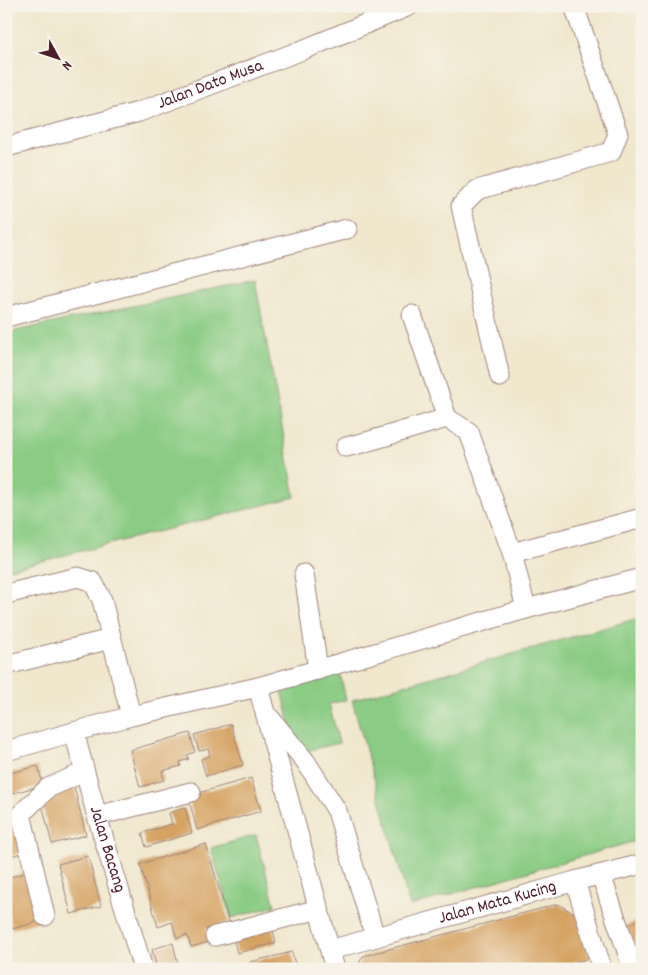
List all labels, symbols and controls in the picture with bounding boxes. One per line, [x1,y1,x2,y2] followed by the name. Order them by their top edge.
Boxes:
[32,32,82,82] north arrow
[154,53,267,116] street label: Jalan Dato Musa
[56,56,76,74] text: N
[82,803,132,896] street label: Jalan Bacang
[436,874,559,931] street label: Jalan Mata Kucing

